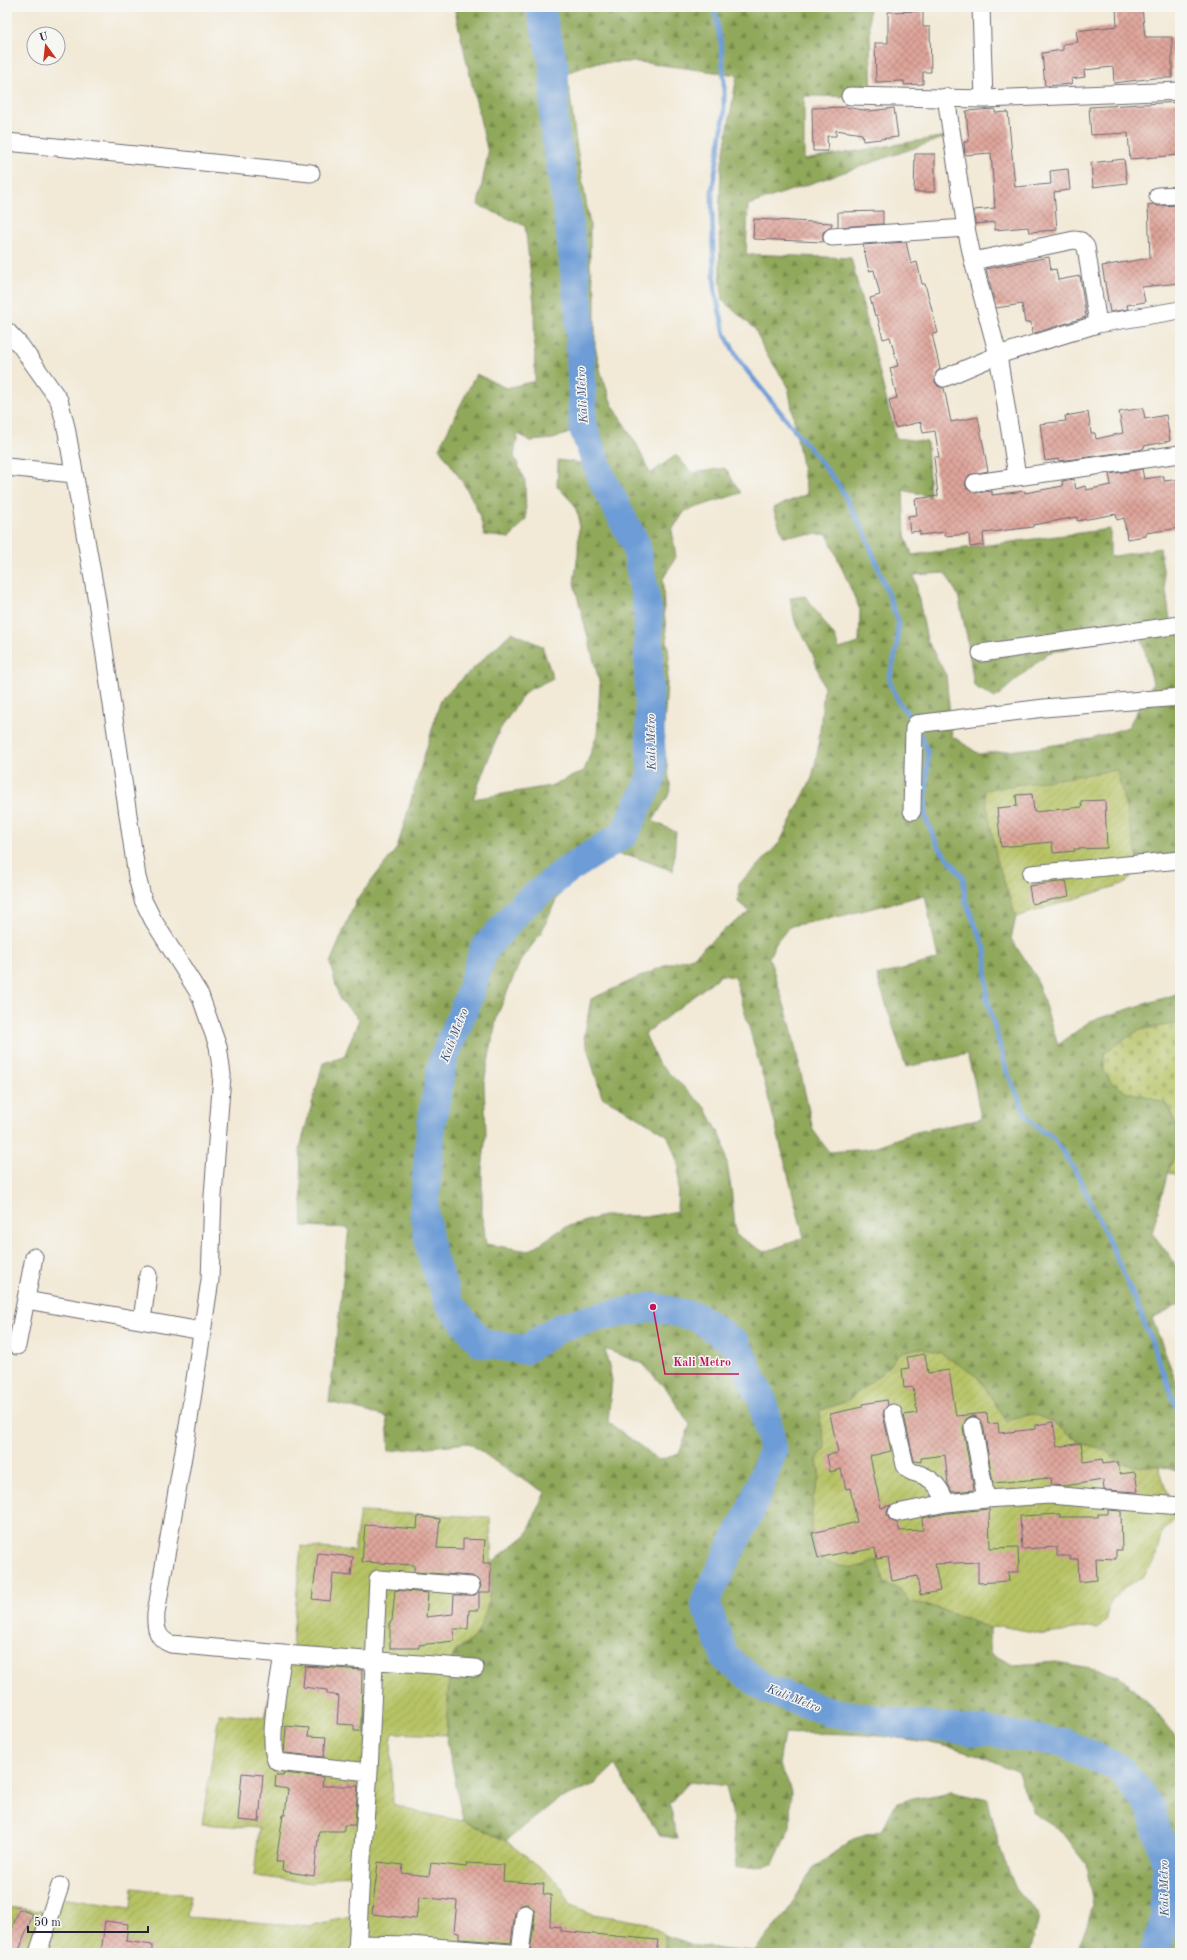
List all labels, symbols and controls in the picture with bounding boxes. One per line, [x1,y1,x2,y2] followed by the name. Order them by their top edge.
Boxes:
[26,26,66,66] north arrow
[38,31,50,44] text: U
[576,366,591,424] water label: Kali Metro
[645,713,659,771] water label: Kali Metro
[439,1006,471,1065] water label: Kali Metro
[665,1350,739,1374] callout: Kali Metro
[673,1357,731,1369] text: Kali Metro
[764,1683,823,1715] water label: Kali Metro
[1158,1859,1172,1917] water label: Kali Metro
[28,1908,148,1934] scale bar
[34,1916,61,1929] text: 50 m

